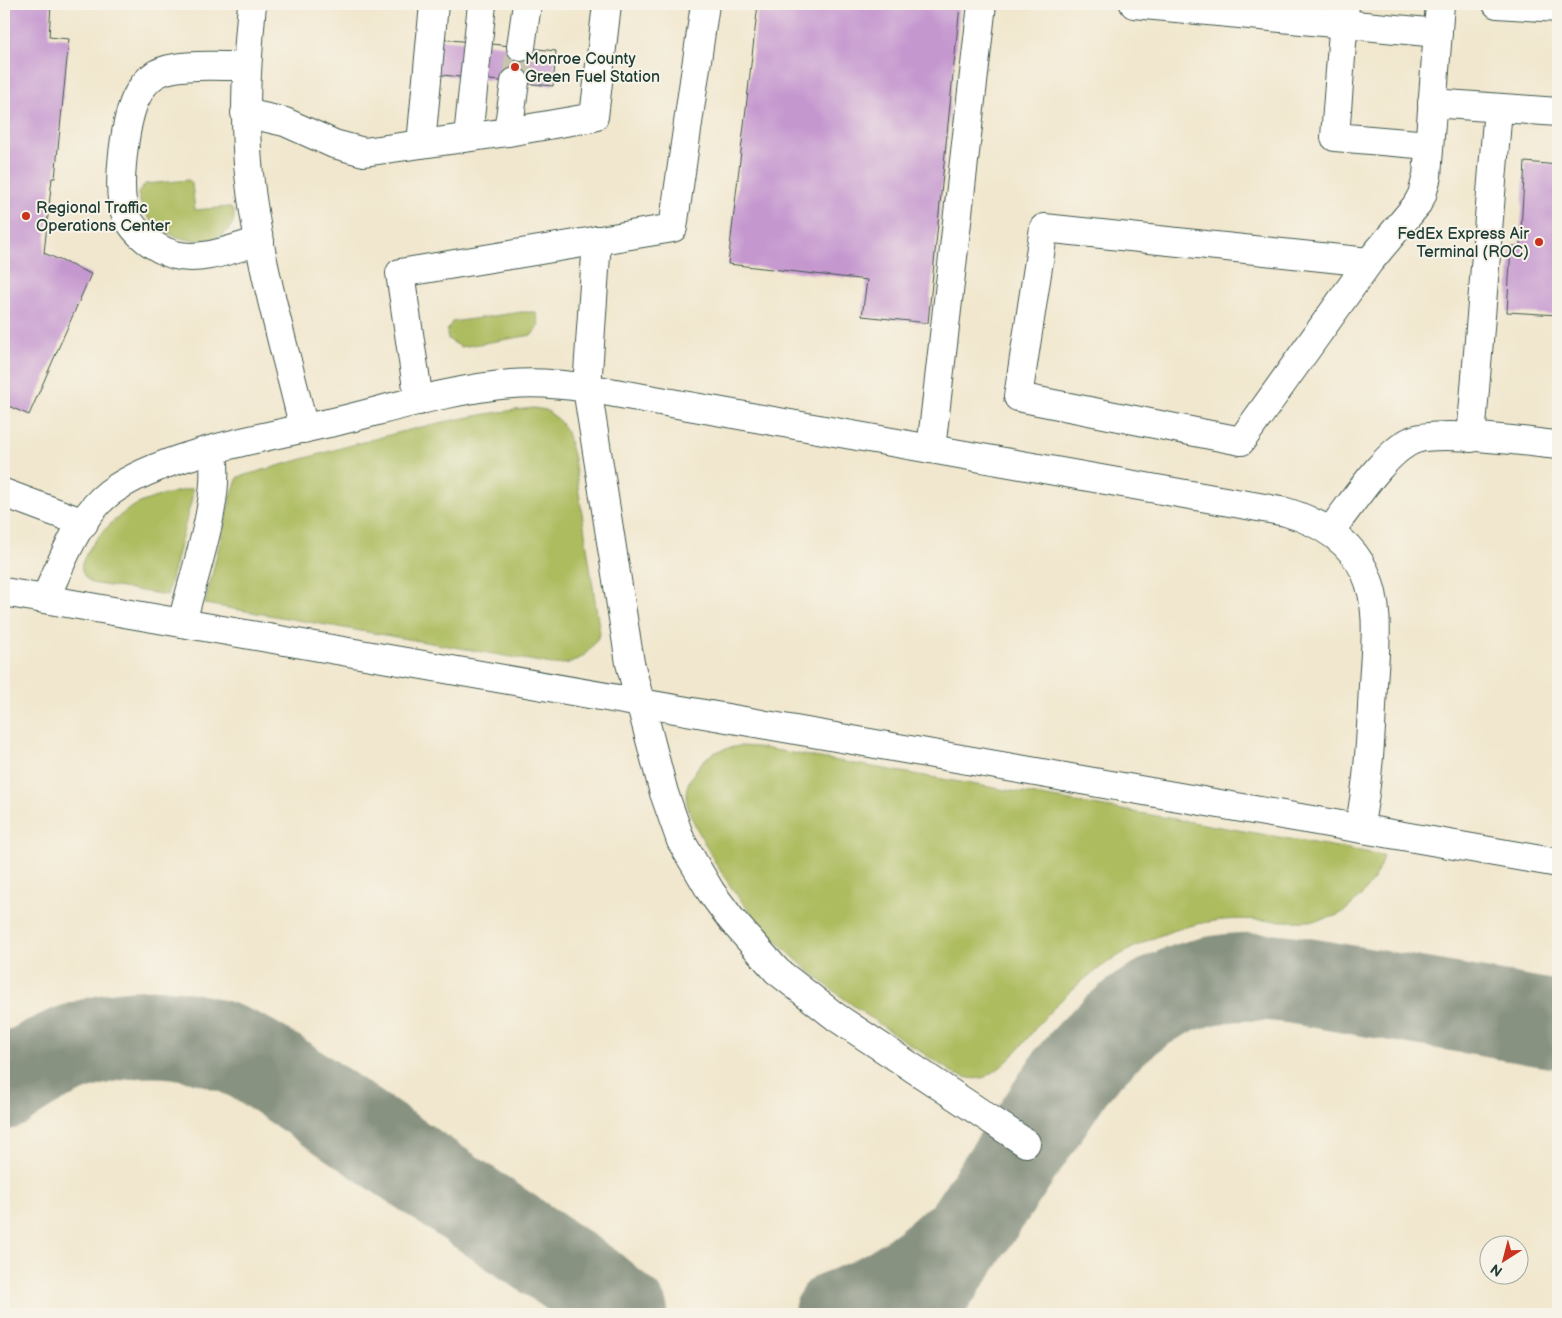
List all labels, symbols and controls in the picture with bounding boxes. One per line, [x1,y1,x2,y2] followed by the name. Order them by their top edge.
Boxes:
[525,50,660,87] place label: Monroe County Green Fuel Station
[509,61,521,73] marker: Monroe County Green Fuel Station
[36,199,170,236] place label: Regional Traffic Operations Center
[20,210,32,222] marker: Regional Traffic Operations Center
[1397,225,1529,262] place label: FedEx Express Air Terminal (ROC)
[1533,236,1545,248] marker: FedEx Express Air Terminal (ROC)
[1480,1236,1530,1286] north arrow
[1487,1260,1506,1280] text: N

